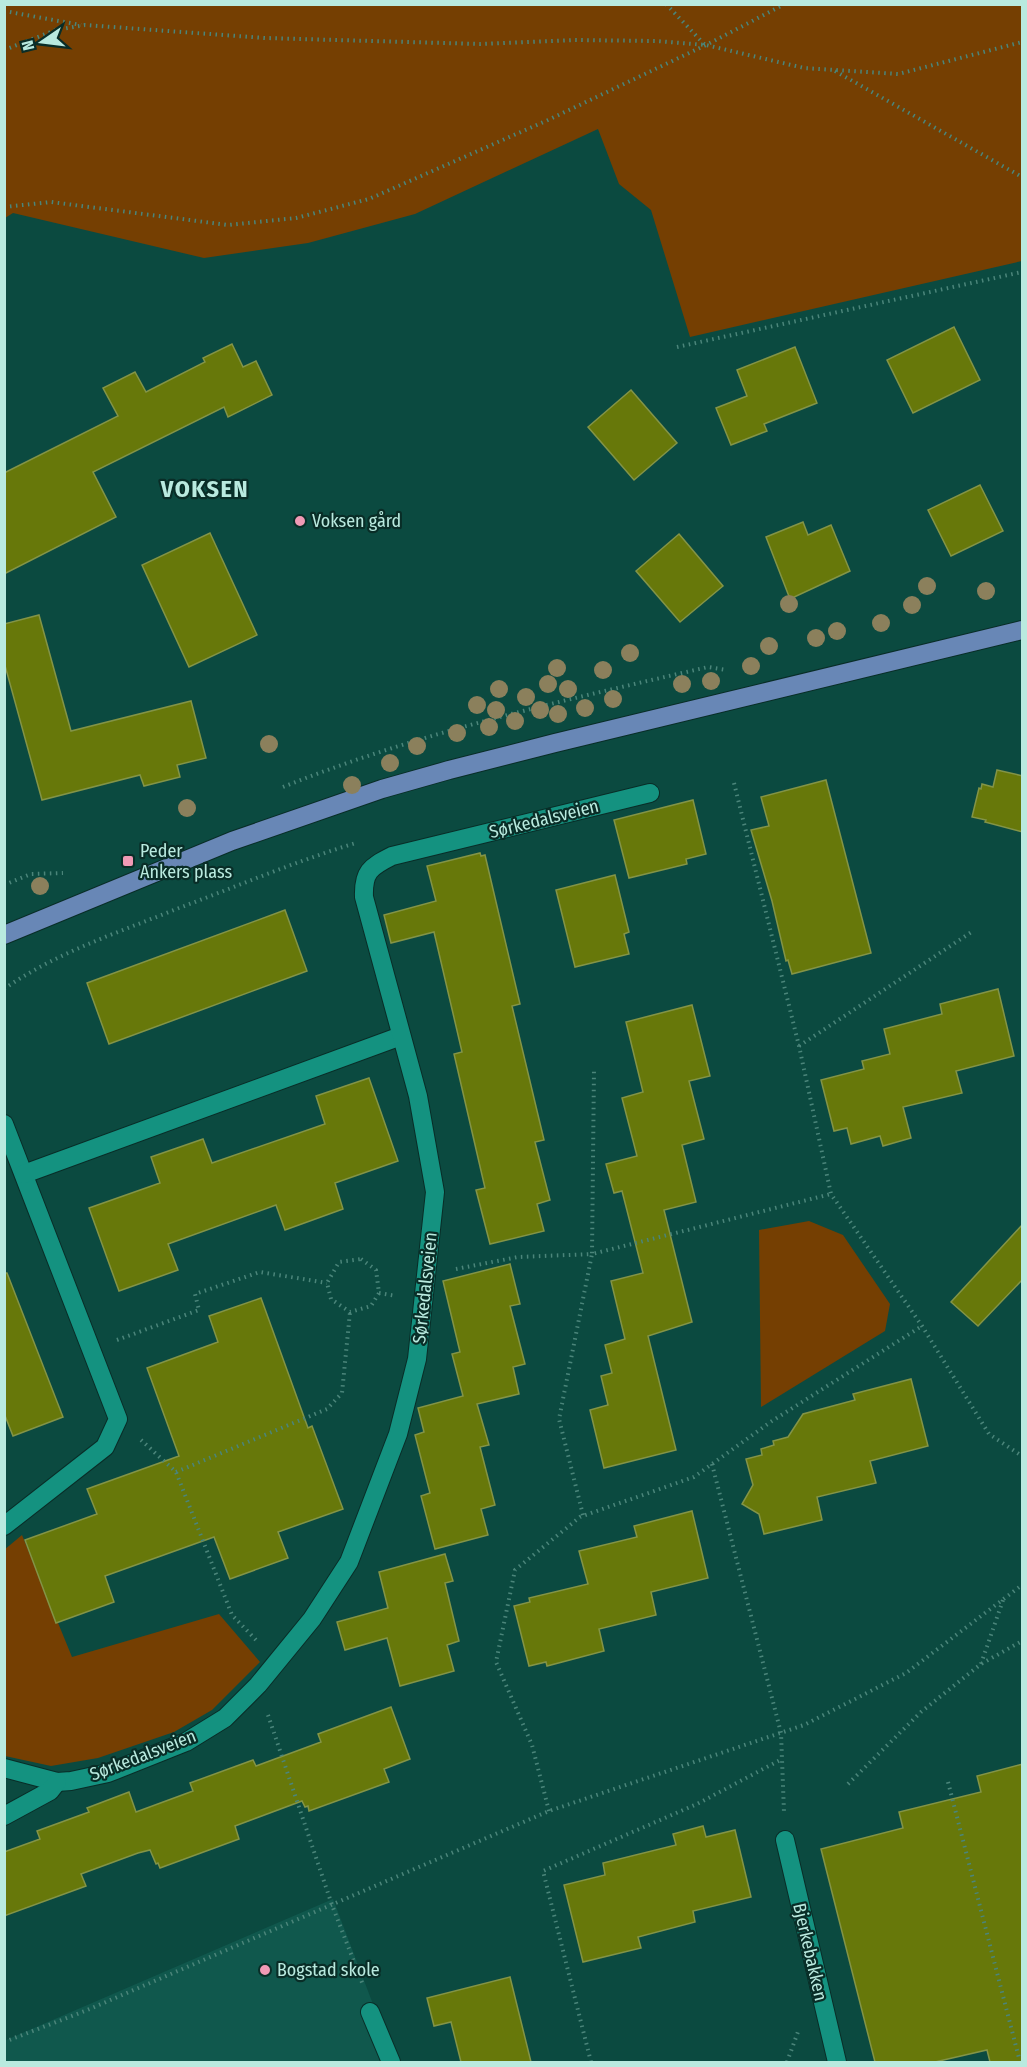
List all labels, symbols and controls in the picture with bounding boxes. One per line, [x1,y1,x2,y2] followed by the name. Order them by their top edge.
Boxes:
[12,12,72,72] north arrow
[18,39,38,52] text: N
[160,475,249,503] district label: VOKSEN
[312,510,401,532] place label: Voksen gård
[293,514,307,528] marker: Voksen gård
[487,795,601,843] street label: Sørkedalsveien
[140,840,232,883] place label: Peder Ankers plass
[121,854,135,868] marker: Peder Ankers plass
[408,1231,442,1345] street label: Sørkedalsveien
[87,1725,199,1785] street label: Sørkedalsveien
[788,1901,832,2003] street label: Bjerkebakken
[277,1959,380,1981] place label: Bogstad skole
[258,1963,272,1977] marker: Bogstad skole

